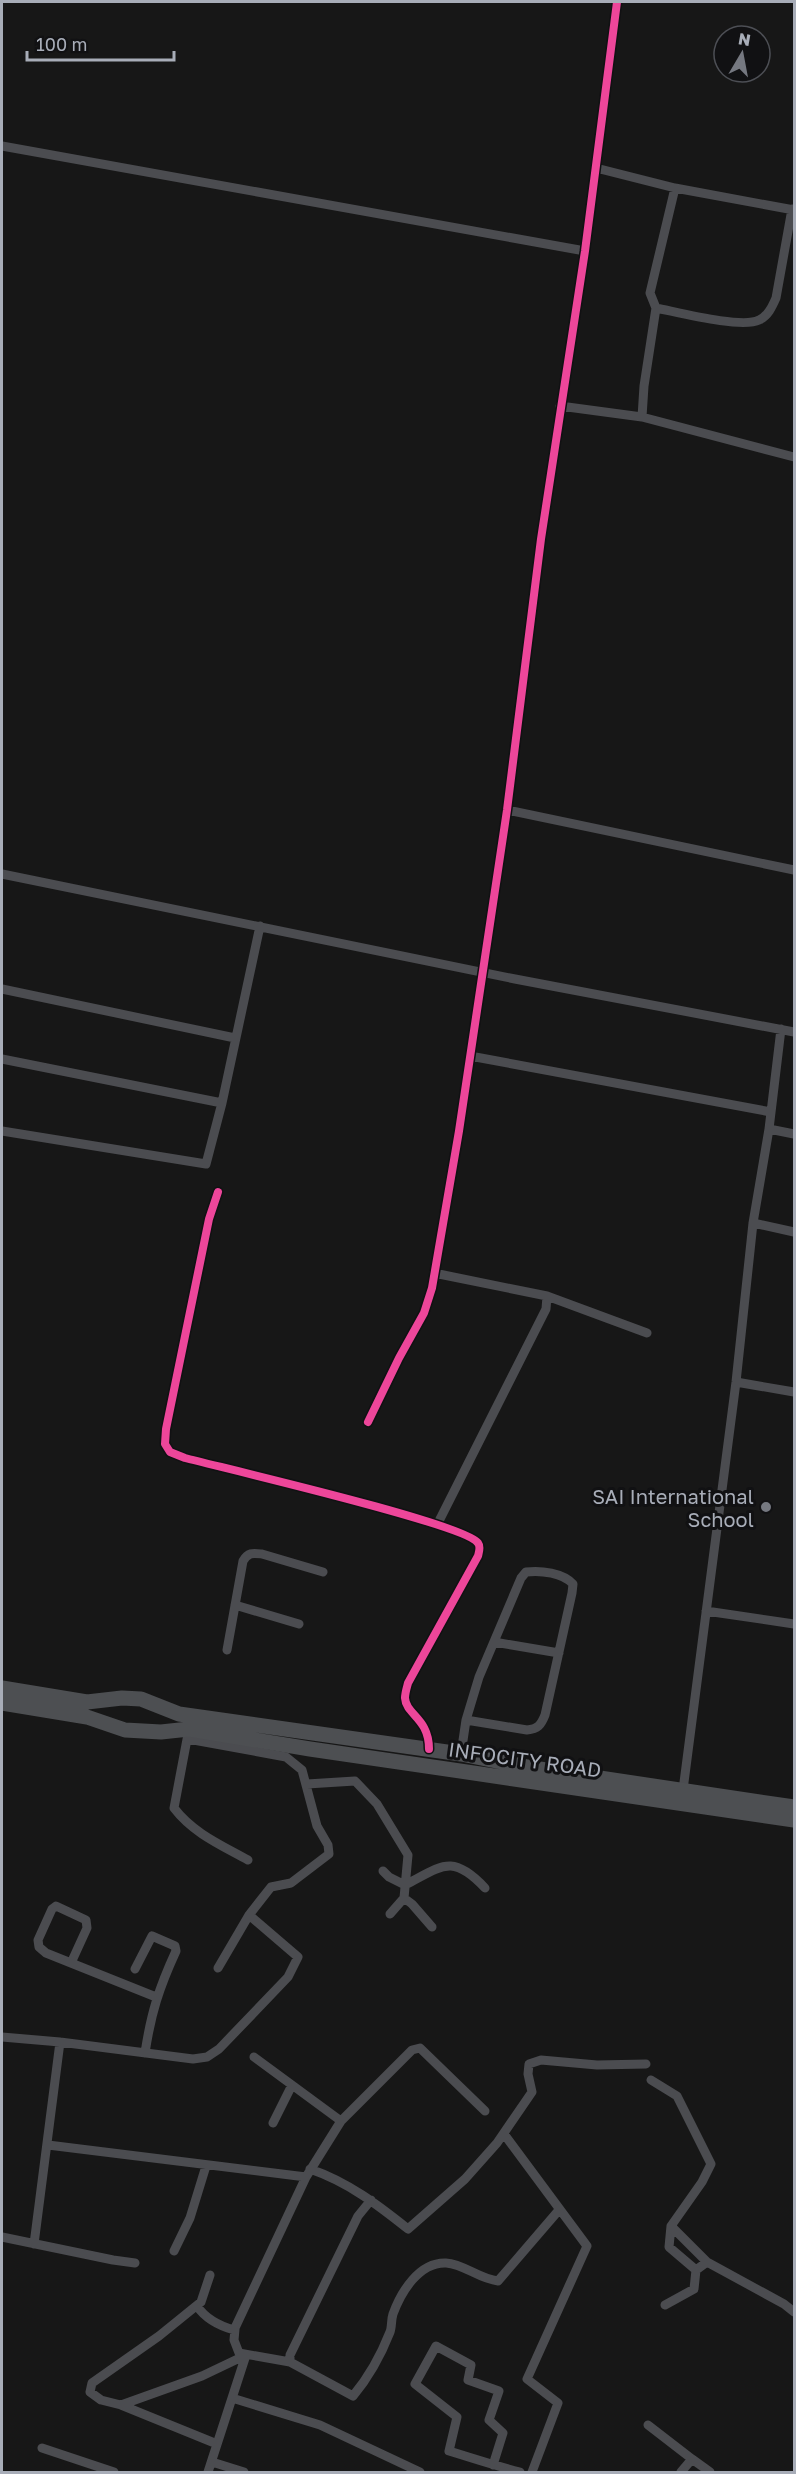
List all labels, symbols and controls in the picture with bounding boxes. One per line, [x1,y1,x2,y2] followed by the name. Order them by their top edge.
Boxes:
[27,24,174,62] scale bar
[712,24,772,84] north arrow
[737,28,752,50] text: N
[36,33,87,55] text: 100 m
[592,1484,754,1531] place label: SAI International School
[759,1500,773,1514] marker: SAI International School
[447,1736,603,1782] street label: INFOCITY ROAD

